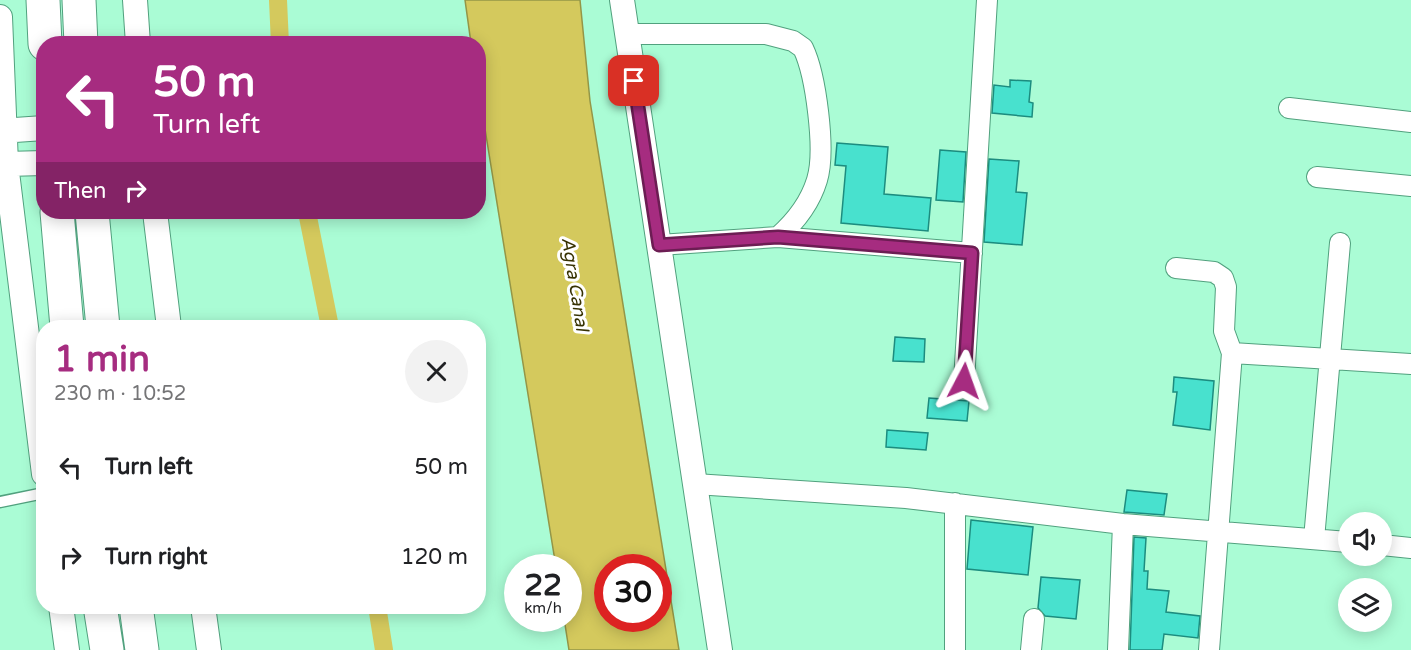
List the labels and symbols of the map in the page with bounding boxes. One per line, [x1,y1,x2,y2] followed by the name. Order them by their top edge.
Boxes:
[608,55,659,106] pin
[557,236,594,335] water label: Agra Canal
[932,349,996,413] position arrow
[594,554,672,632] speed limit sign: 30

